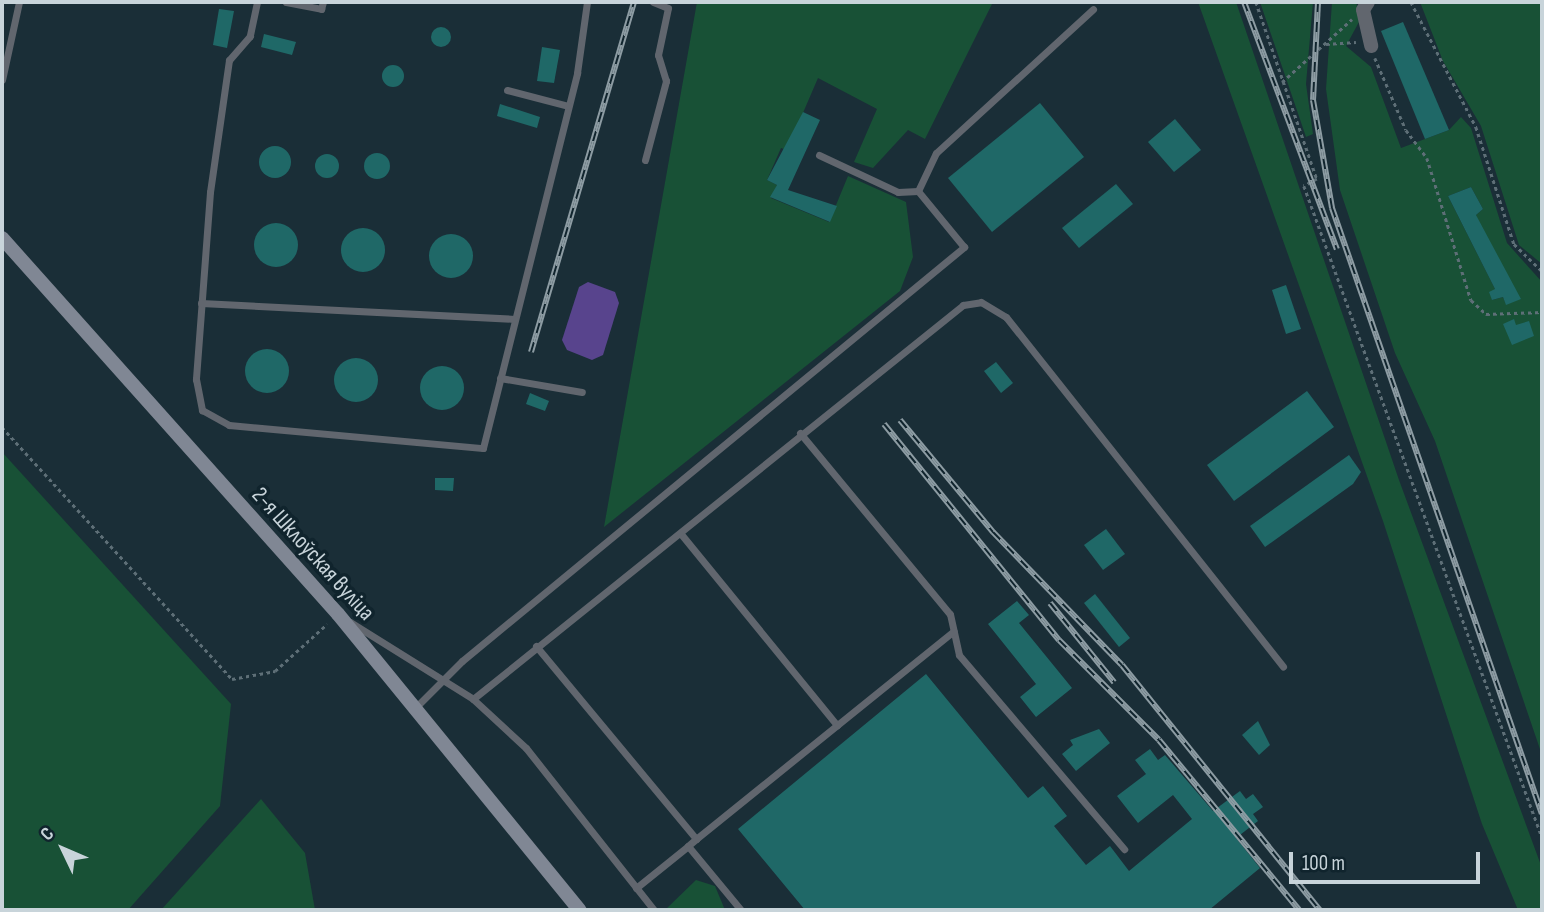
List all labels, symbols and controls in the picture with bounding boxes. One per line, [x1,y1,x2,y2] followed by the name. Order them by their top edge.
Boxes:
[246,482,380,626] street label: 2-я Шклоўская вуліца
[28,814,98,884] north arrow
[36,823,59,846] text: С
[1292,838,1483,882] scale bar
[1302,851,1345,876] text: 100 m

